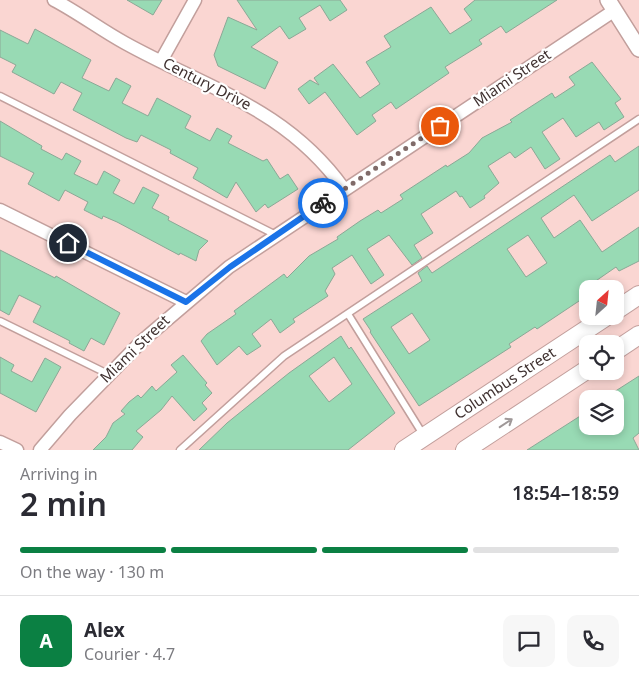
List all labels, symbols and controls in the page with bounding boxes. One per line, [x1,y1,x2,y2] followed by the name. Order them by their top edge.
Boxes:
[469,44,555,111] street label: Miami Street
[160,52,255,114] street label: Century Drive
[419,105,461,147] pin
[426,112,454,140] icon: bag
[298,178,348,228] courier
[309,189,337,217] icon: bike
[47,222,89,264] pin
[54,229,82,257] icon: home
[579,280,624,325] north arrow
[579,280,624,435] map controls
[95,310,174,387] street label: Miami Street
[579,335,624,380] button: locate
[450,342,559,423] street label: Columbus Street
[579,390,624,435] button: layers
[498,418,512,428] one-way arrow
[20,463,98,485] text: Arriving in
[512,480,619,506] text: 18:54–18:59
[20,482,107,525] text: 2 min
[20,561,164,583] text: On the way · 130 m
[503,615,555,667] button: chat
[567,615,619,667] button: phone
[84,617,125,643] text: Alex
[39,628,53,654] text: A
[84,643,175,665] text: Courier · 4.7

